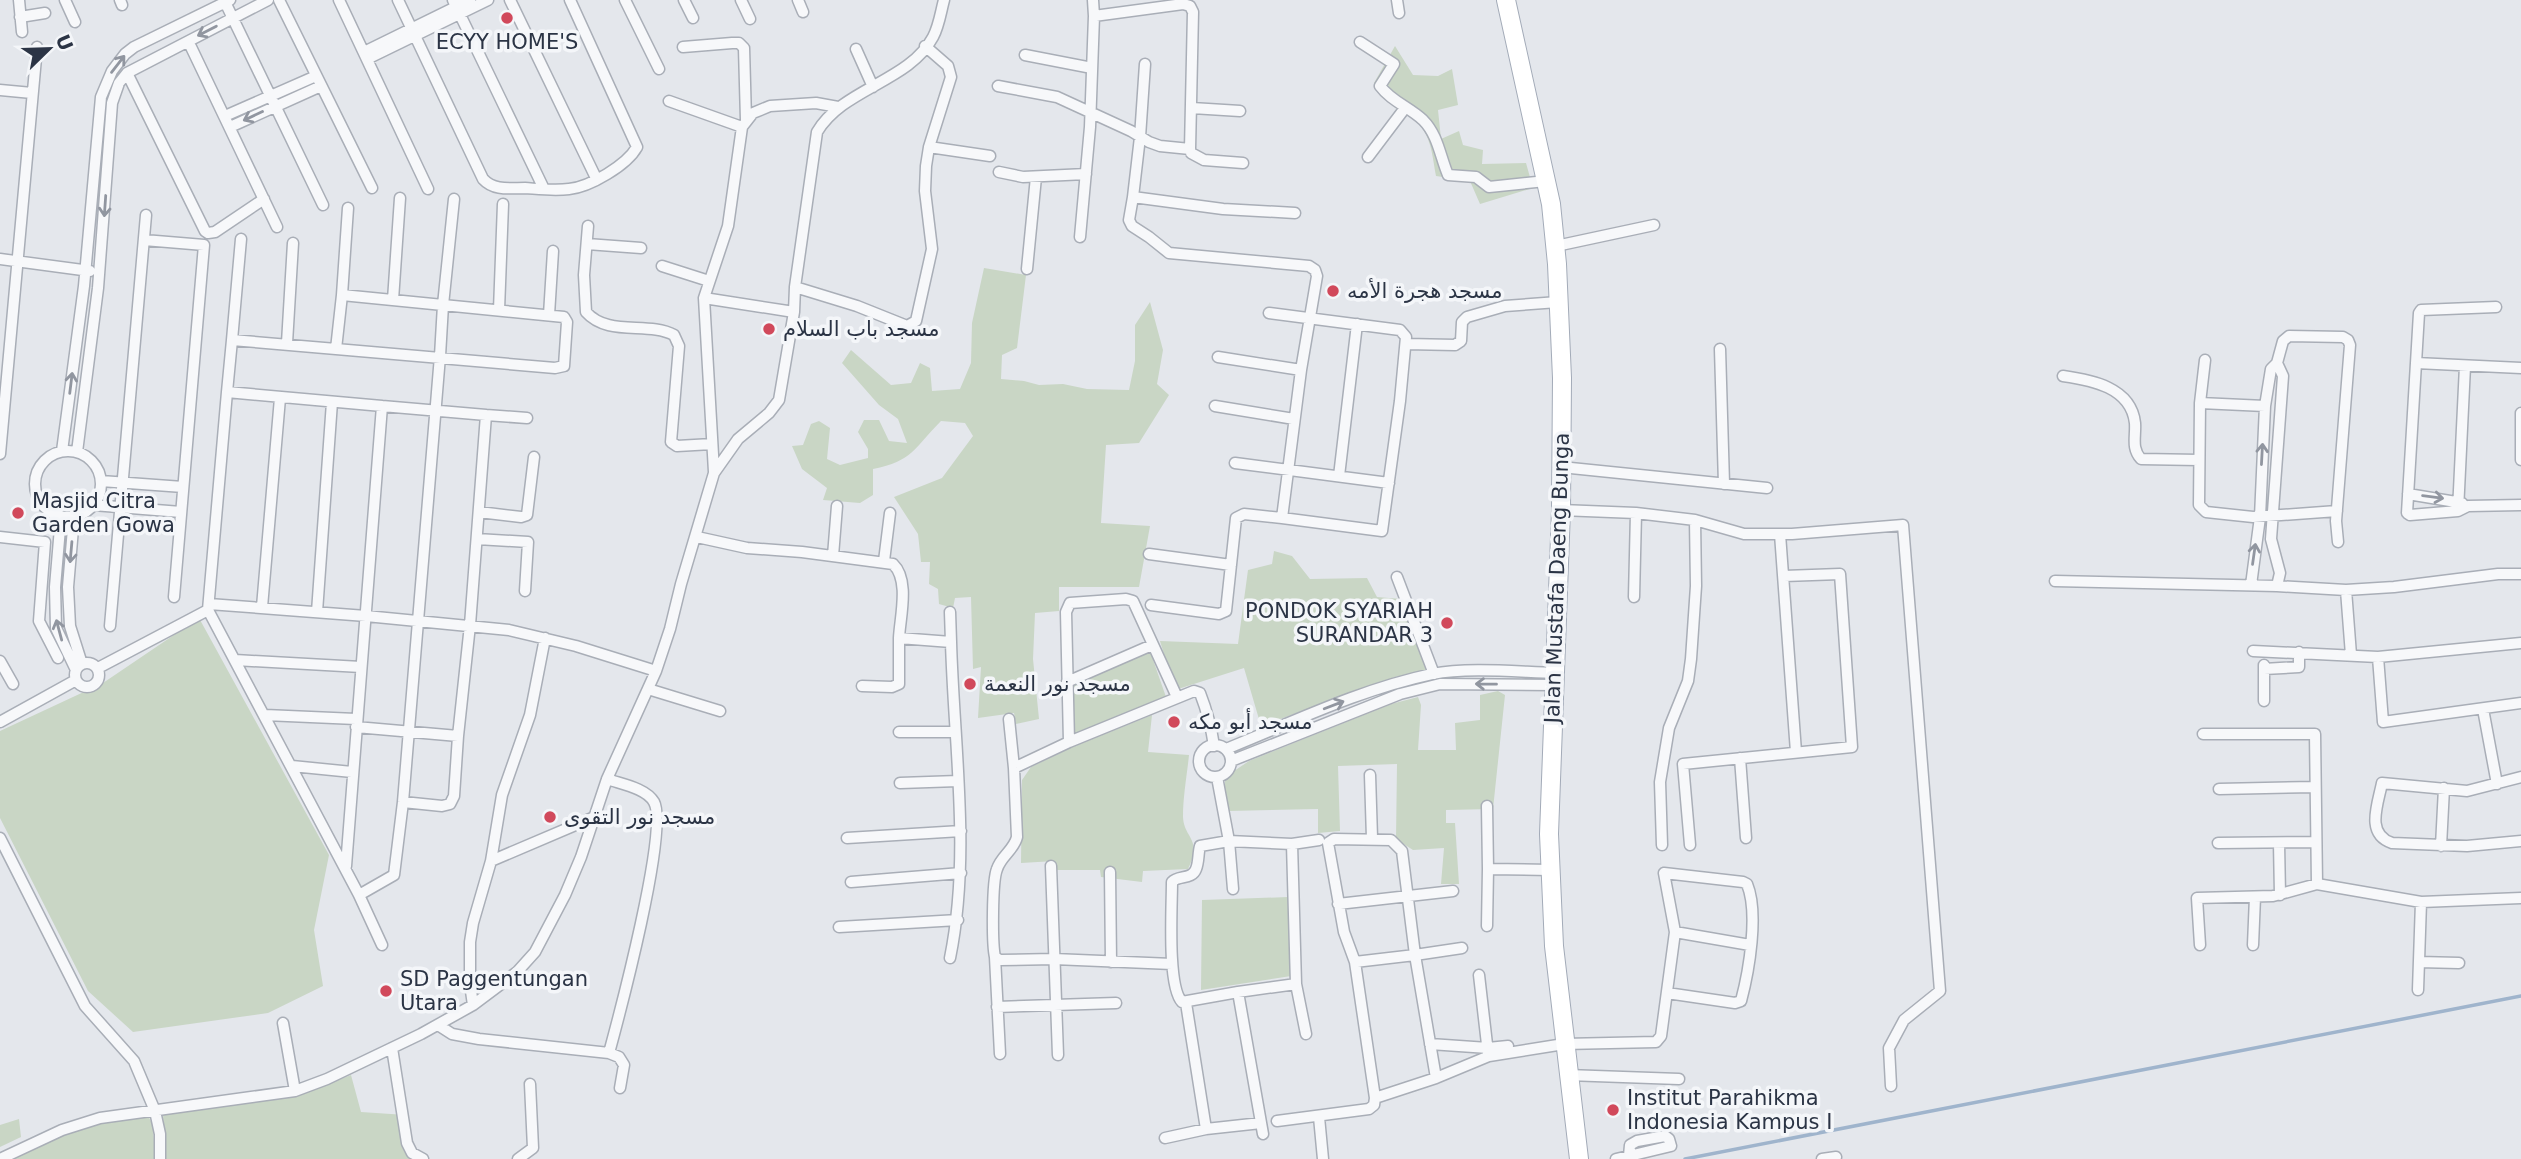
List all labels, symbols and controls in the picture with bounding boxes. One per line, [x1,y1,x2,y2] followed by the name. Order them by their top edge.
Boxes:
[499,10,515,26] marker: ECYY HOME'S
[14,14,84,84] north arrow
[197,24,218,38] one-way arrow
[436,30,578,54] place label: ECYY HOME'S
[52,31,78,54] text: U
[111,55,126,73] one-way arrow
[243,110,264,123] one-way arrow
[98,194,111,217] one-way arrow
[1347,278,1502,303] place label: مسجد هجرة الأمه
[1325,283,1341,299] marker: مسجد هجرة الأمه
[783,317,939,341] place label: مسجد باب السلام
[761,321,777,337] marker: مسجد باب السلام
[65,372,78,395] one-way arrow
[1540,432,1574,726] street label: Jalan Mustafa Daeng Bunga
[2256,443,2269,466] one-way arrow
[32,489,175,537] place label: Masjid Citra Garden Gowa
[2421,491,2444,504] one-way arrow
[10,505,26,521] marker: Masjid Citra Garden Gowa
[64,540,77,563] one-way arrow
[2248,543,2261,565] one-way arrow
[1245,599,1433,647] place label: PONDOK SYARIAH SURANDAR 3
[1439,615,1455,631] marker: PONDOK SYARIAH SURANDAR 3
[52,619,65,641] one-way arrow
[984,672,1131,696] place label: مسجد نور النعمة
[962,676,978,692] marker: مسجد نور النعمة
[1475,677,1498,691] one-way arrow
[1323,698,1345,711] one-way arrow
[1188,708,1313,734] place label: مسجد أبو مكه
[1166,714,1182,730] marker: مسجد أبو مكه
[564,805,715,829] place label: مسجد نور التقوى
[542,809,558,825] marker: مسجد نور التقوى
[400,967,588,1015] place label: SD Paggentungan Utara
[378,983,394,999] marker: SD Paggentungan Utara
[1627,1086,1832,1134] place label: Institut Parahikma Indonesia Kampus I
[1605,1102,1621,1118] marker: Institut Parahikma Indonesia Kampus I

